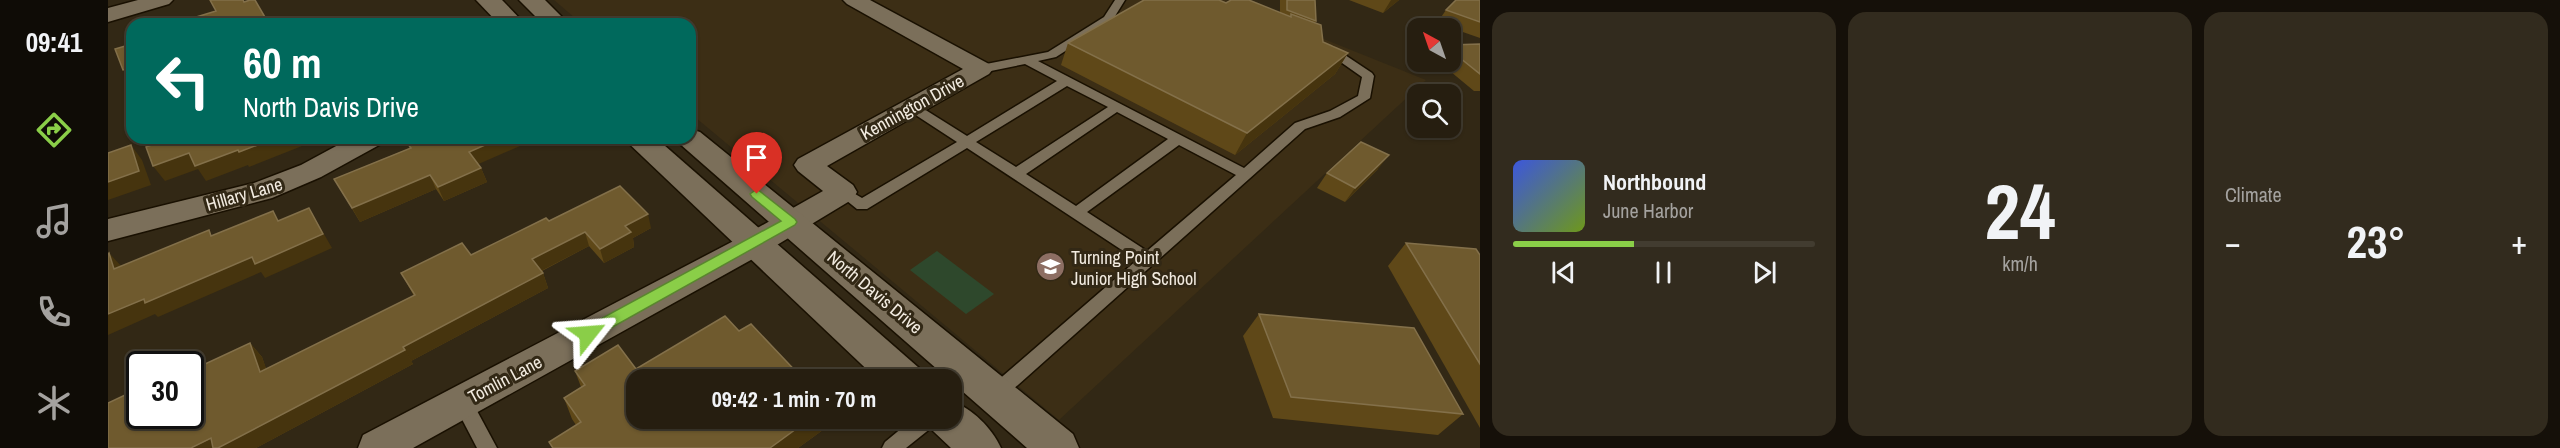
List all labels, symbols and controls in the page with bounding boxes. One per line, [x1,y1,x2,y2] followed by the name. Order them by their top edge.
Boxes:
[1407,18,1461,72] north arrow
[1407,18,1461,138] map controls
[26,24,82,60] text: 09:41
[243,35,322,91] text: 60 m
[144,42,222,120] icon: left
[856,68,968,146] street label: Kennington Drive
[1407,84,1461,138] button: search
[243,89,419,125] text: North Davis Drive
[33,109,75,151] icon: directions
[731,132,782,194] pin
[740,141,773,174] icon: arrive
[1984,158,2056,263] text: 24
[1603,167,1706,197] text: Northbound
[203,171,285,217] street label: Hillary Lane
[2225,181,2282,208] text: Climate
[1603,197,1693,224] text: June Harbor
[33,200,75,242] icon: music
[2346,211,2406,272] text: 23°
[2225,220,2241,264] text: −
[2511,220,2527,264] text: +
[822,245,928,339] street label: North Davis Drive
[1071,245,1197,291] place label: Turning Point Junior High School
[2002,250,2038,277] text: km/h
[1034,251,1066,283] school or university icon: Turning Point Junior High School
[1547,256,1580,289] icon: previous
[1647,256,1680,289] icon: pause
[1748,256,1781,289] icon: next
[33,291,75,333] icon: phone
[556,302,620,366] position arrow
[464,349,546,409] street label: Tomlin Lane
[126,351,204,429] speed limit sign: 30
[33,382,75,424] icon: climate
[712,384,876,414] text: 09:42 · 1 min · 70 m

